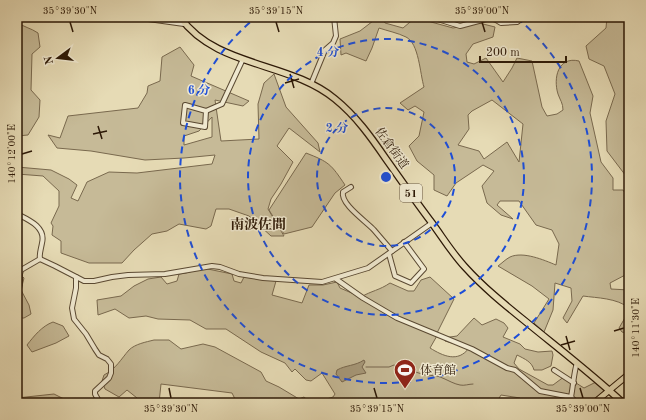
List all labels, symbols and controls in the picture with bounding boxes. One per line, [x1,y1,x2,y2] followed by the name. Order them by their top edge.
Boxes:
[43,6,98,16] text: 35°39'30"N
[249,6,304,16] text: 35°39'15"N
[455,6,510,16] text: 35°39'00"N
[38,38,78,78] north arrow
[480,38,566,64] scale bar
[317,45,339,59] text: 4 分
[486,47,520,59] text: 200 m
[43,54,56,66] text: N
[188,83,210,97] text: 6 分
[326,121,348,135] text: 2 分
[7,124,17,184] text: 140°12'00"E
[372,124,412,172] street label: 佐倉街道
[379,170,393,184] centre of rings
[400,184,422,202] road number: 51
[230,217,286,232] district label: 南波佐間
[631,298,641,358] text: 140°11'30"E
[392,357,418,390] sports icon: 体育館
[420,363,456,377] place label: 体育館
[144,404,199,414] text: 35°39'30"N
[350,404,405,414] text: 35°39'15"N
[556,404,611,414] text: 35°39'00"N

